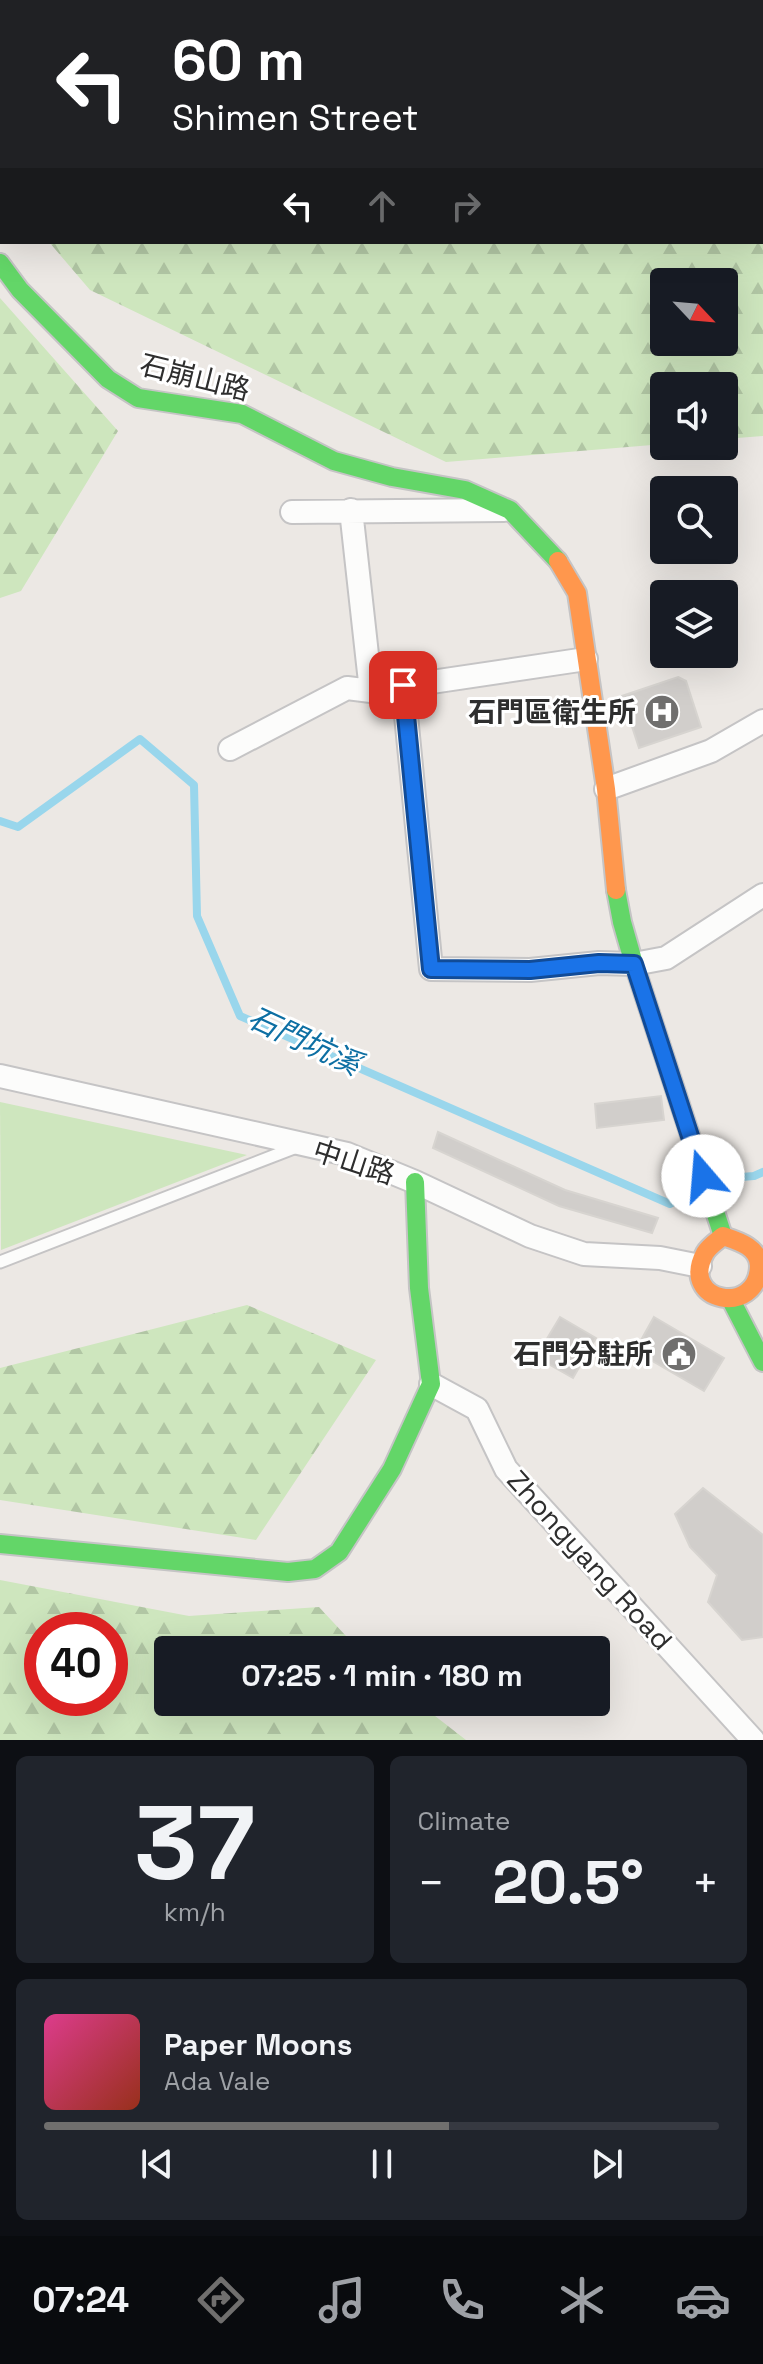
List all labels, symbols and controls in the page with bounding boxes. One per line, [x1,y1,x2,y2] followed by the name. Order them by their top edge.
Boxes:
[172,25,305,96] text: 60 m
[40,32,144,136] icon: left
[172,95,419,141] text: Shimen Street
[276,184,320,228] icon: left
[360,184,404,228] icon: ahead
[444,184,488,228] icon: right
[650,268,738,356] north arrow
[650,268,738,668] map controls
[136,346,254,408] street label: 石崩山路
[650,372,738,460] button: sound
[650,476,738,564] button: search
[650,580,738,668] button: layers
[369,651,437,719] pin
[381,663,425,707] icon: arrive
[643,693,681,731] hospital icon: 石門區衛生所
[468,694,636,730] place label: 石門區衛生所
[242,998,370,1085] water label: 石門坑溪
[308,1132,400,1192] street label: 中山路
[661,1134,745,1218] position arrow
[660,1335,698,1373] public building icon: 石門分駐所
[513,1336,653,1372] place label: 石門分駐所
[500,1462,680,1658] street label: Zhongyang Road
[24,1612,128,1716] speed limit sign: 40
[241,1656,523,1695] text: 07:25 · 1 min · 180 m
[134,1777,255,1909] text: 37
[418,1804,510,1838] text: Climate
[493,1844,644,1921] text: 20.5°
[418,1855,445,1911] text: −
[692,1855,719,1911] text: +
[164,1895,226,1929] text: km/h
[164,2025,353,2064] text: Paper Moons
[164,2064,270,2098] text: Ada Vale
[135,2142,179,2186] icon: previous
[360,2142,404,2186] icon: pause
[585,2142,629,2186] icon: next
[193,2272,249,2328] icon: directions
[314,2272,370,2328] icon: music
[434,2272,490,2328] icon: phone
[554,2272,610,2328] icon: climate
[675,2272,731,2328] icon: car
[32,2277,129,2323] text: 07:24

